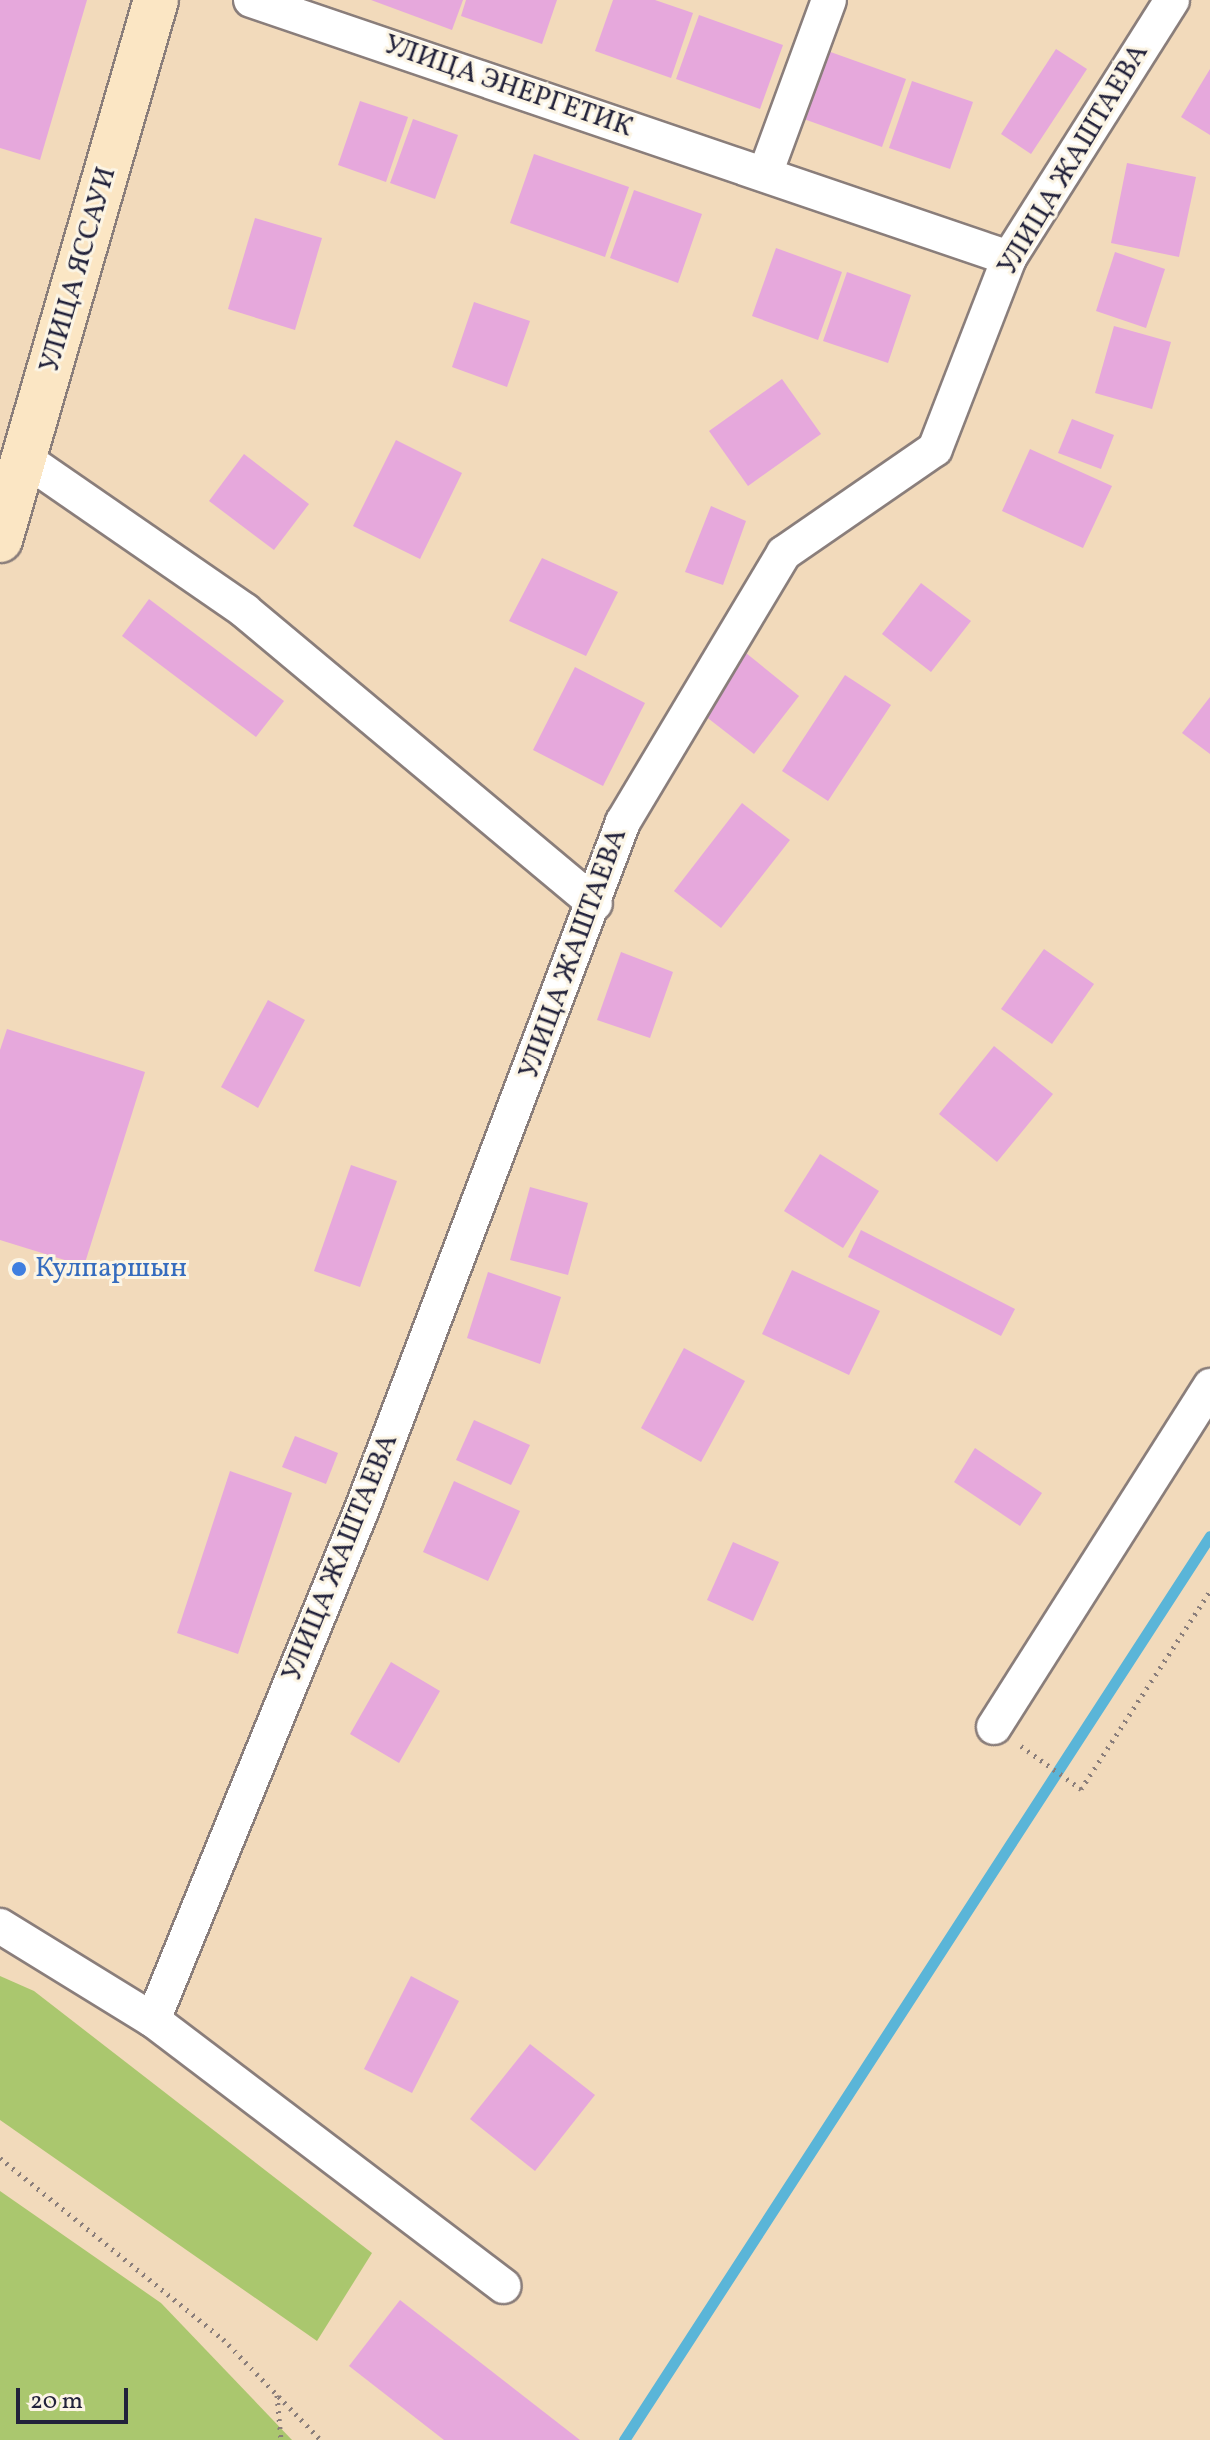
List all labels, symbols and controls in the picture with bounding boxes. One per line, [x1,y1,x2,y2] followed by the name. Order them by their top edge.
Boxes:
[379,29,637,145] street label: УЛИЦА ЭНЕРГЕТИК
[992,38,1156,282] street label: УЛИЦА ЖАШТАЕВА
[34,163,124,377] street label: УЛИЦА ЯССАУИ
[513,824,635,1084] street label: УЛИЦА ЖАШТАЕВА
[35,1252,187,1286] place label: Кулпаршын
[10,1260,28,1278] marker: Кулпаршын
[276,1429,406,1687] street label: УЛИЦА ЖАШТАЕВА
[20,2372,132,2422] scale bar
[30,2385,83,2419] text: 20 m

